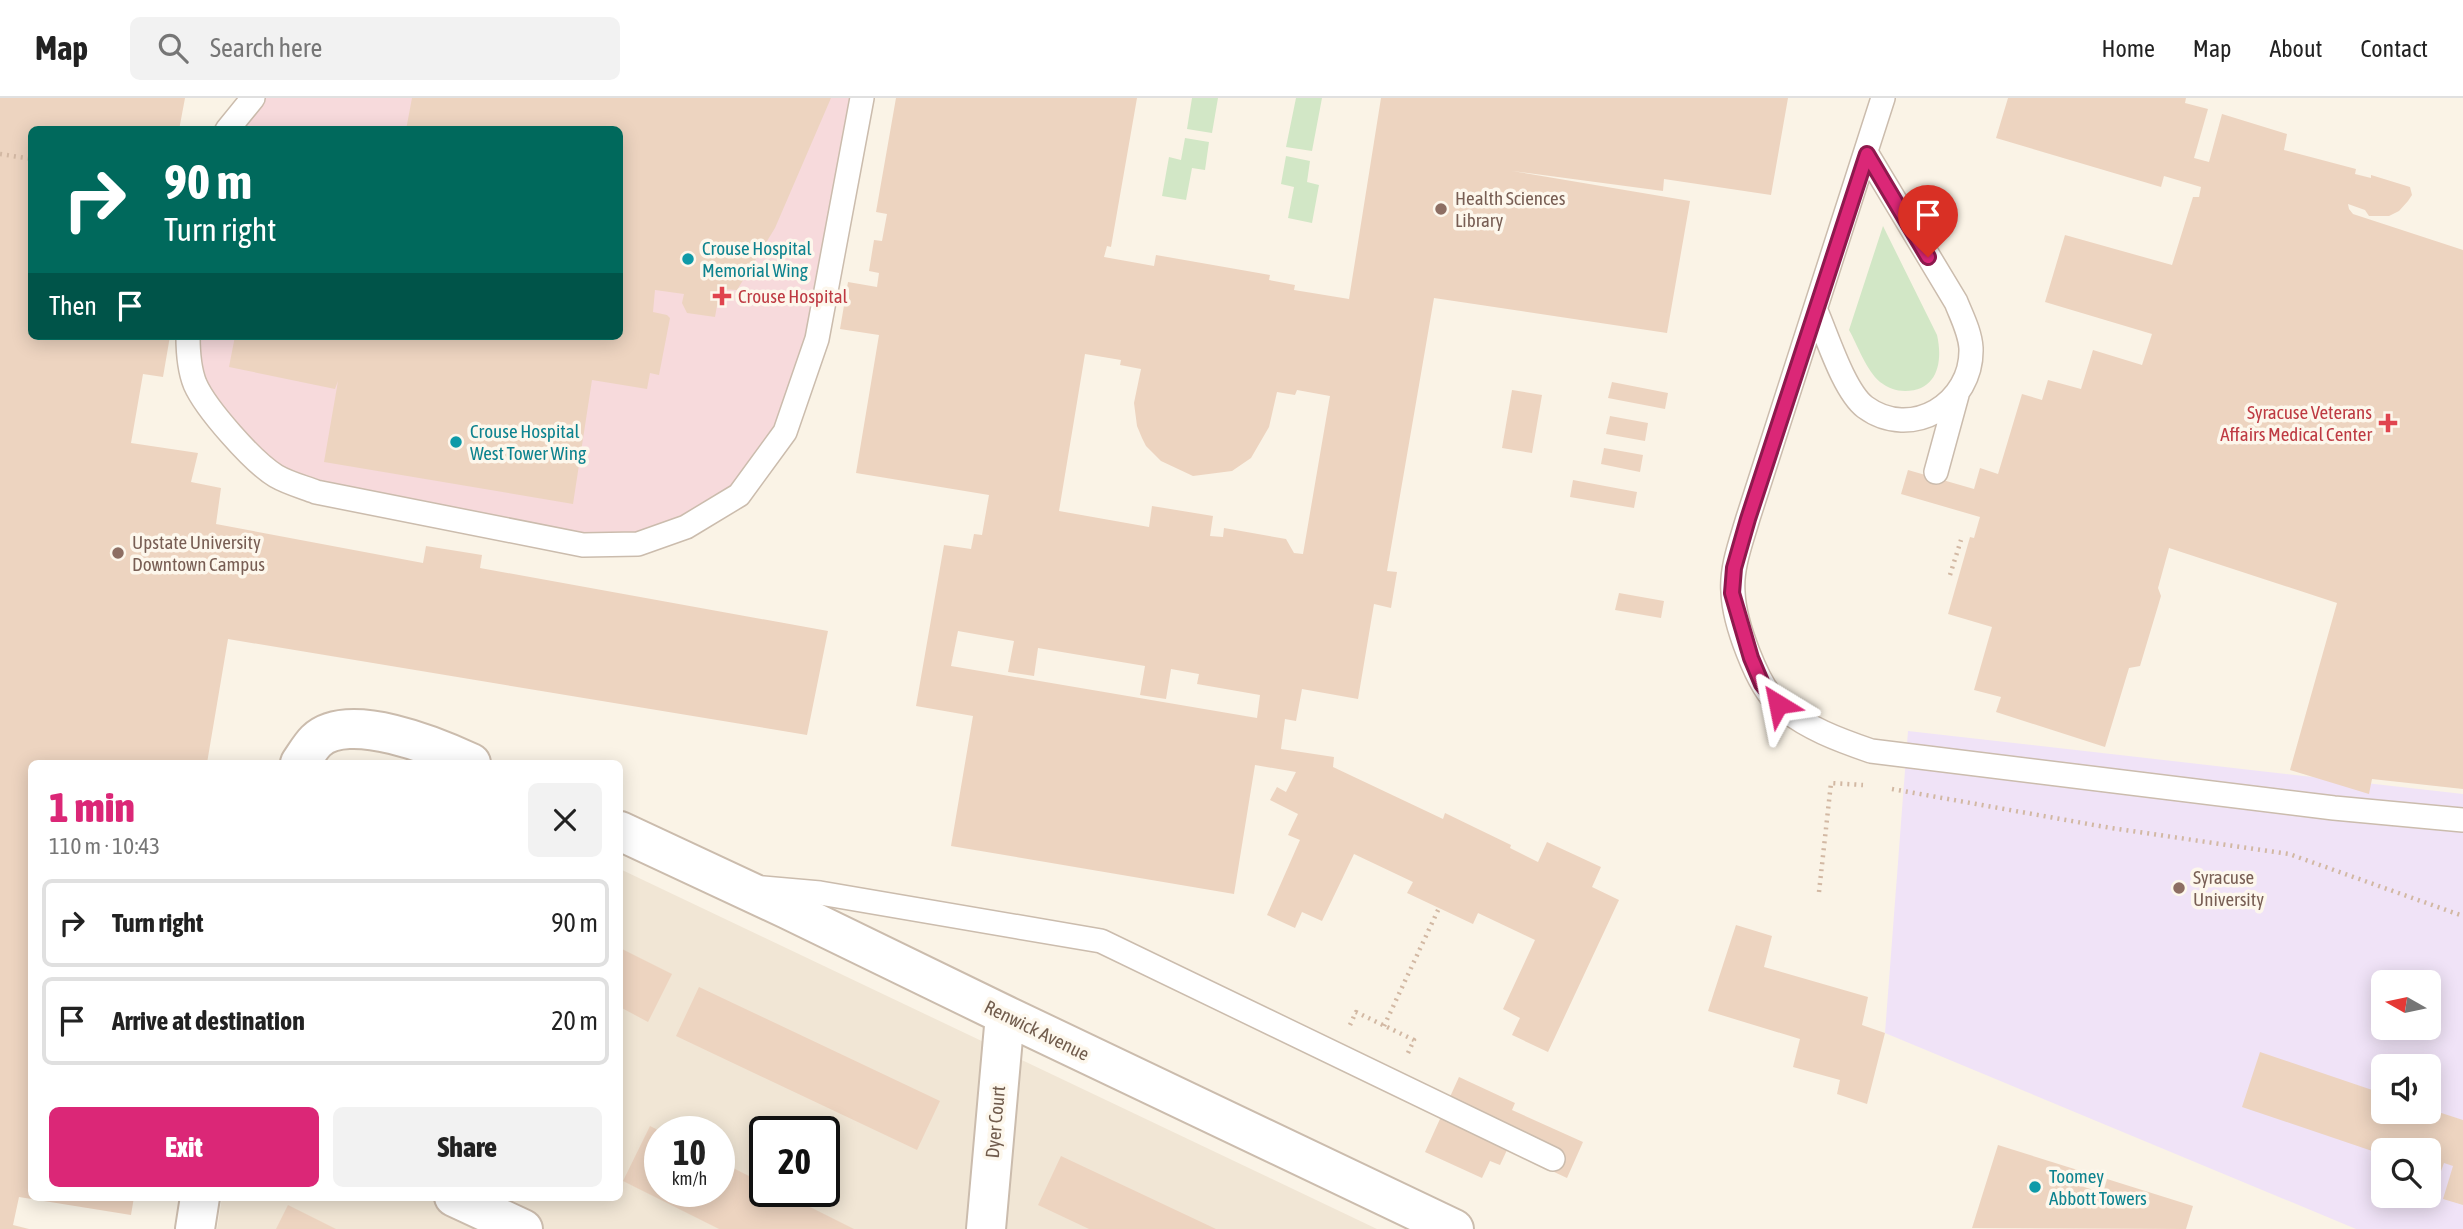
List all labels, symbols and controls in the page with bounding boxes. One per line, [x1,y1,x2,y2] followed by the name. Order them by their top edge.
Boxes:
[130,17,620,80] search box
[35,29,88,67] text: Map
[154,29,192,67] icon: search
[210,33,322,63] text: Search here
[2101,35,2155,62] text: Home
[2193,35,2231,62] text: Map
[2269,35,2322,62] text: About
[2360,35,2428,62] text: Contact
[164,153,252,209] text: 90 m
[49,154,140,245] icon: right
[1898,185,1958,257] pin
[1455,187,1566,231] place label: Health Sciences Library
[1909,196,1947,234] icon: arrive
[1433,201,1449,217] marker: Health Sciences Library
[164,211,277,248] text: Turn right
[702,237,812,281] place label: Crouse Hospital Memorial Wing
[680,251,696,267] marker: Crouse Hospital Memorial Wing
[738,285,848,307] place label: Crouse Hospital
[712,286,732,306] marker: Crouse Hospital
[111,287,149,325] icon: arrive
[49,291,97,321] text: Then
[2220,401,2372,445] place label: Syracuse Veterans Affairs Medical Center
[2378,413,2398,433] marker: Syracuse Veterans Affairs Medical Center
[470,420,587,464] place label: Crouse Hospital West Tower Wing
[448,434,464,450] marker: Crouse Hospital West Tower Wing
[132,531,265,575] place label: Upstate University Downtown Campus
[110,545,126,561] marker: Upstate University Downtown Campus
[1741,667,1815,741] position arrow
[49,783,135,831] text: 1 min
[528,783,602,857] button: close
[49,833,160,859] text: 110 m · 10:43
[2193,866,2264,910] place label: Syracuse University
[2171,880,2187,896] marker: Syracuse University
[53,904,91,942] icon: right
[112,908,203,938] text: Turn right
[551,908,598,938] text: 90 m
[2371,970,2441,1040] north arrow
[2371,970,2441,1208] map controls
[981,995,1093,1065] street label: Renwick Avenue
[53,1002,91,1040] icon: arrive
[112,1006,305,1036] text: Arrive at destination
[551,1006,598,1036] text: 20 m
[2371,1054,2441,1124] button: sound
[981,1085,1009,1159] street label: Dyer Court
[49,1107,319,1187] button: Exit
[333,1107,602,1187] button: Share
[749,1116,840,1207] speed limit sign: 20
[673,1132,706,1172] text: 10
[2371,1138,2441,1208] button: search
[2049,1165,2147,1209] place label: Toomey Abbott Towers
[672,1168,707,1189] text: km/h
[2027,1179,2043,1195] marker: Toomey Abbott Towers

